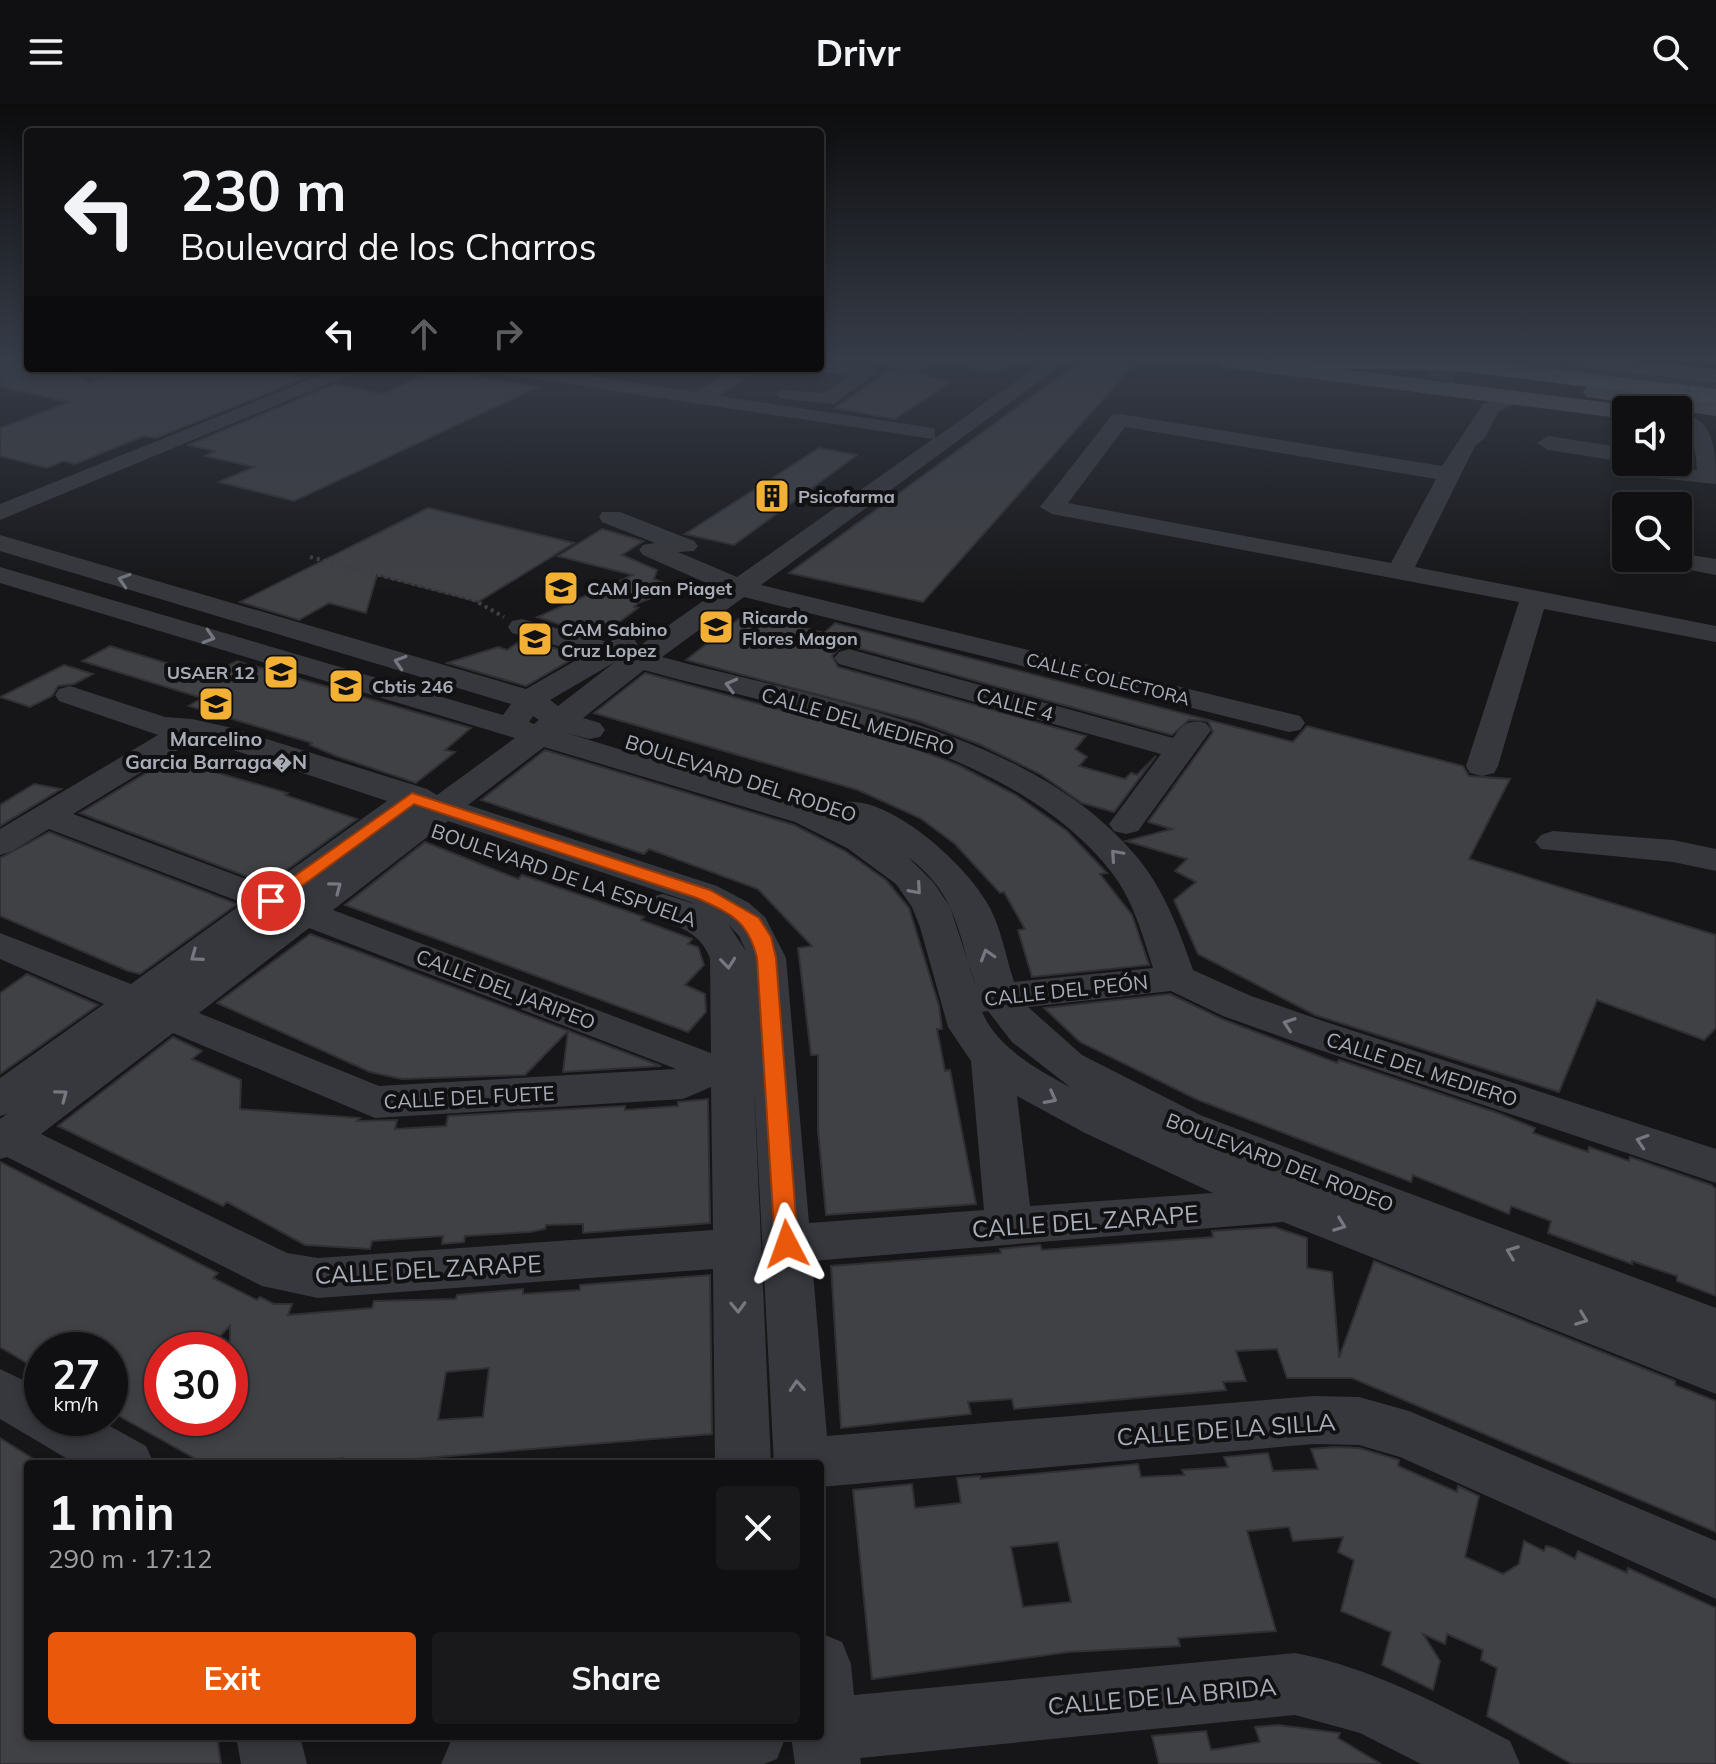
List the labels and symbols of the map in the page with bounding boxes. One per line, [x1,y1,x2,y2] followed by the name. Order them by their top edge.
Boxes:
[753,477,791,515] building icon: Psicofarma
[798,485,895,508] place label: Psicofarma
[542,569,580,607] school or university icon: CAM Jean Piaget
[118,573,132,589] one-way arrow
[587,577,732,600] place label: CAM Jean Piaget
[742,606,858,650] place label: Ricardo Flores Magon
[697,608,735,646] school or university icon: Ricardo Flores Magon
[561,618,667,662] place label: CAM Sabino Cruz Lopez
[516,620,554,658] school or university icon: CAM Sabino Cruz Lopez
[201,628,215,644] one-way arrow
[1024,648,1192,710] street label: CALLE COLECTORA
[262,653,300,691] school or university icon: USAER 12
[394,655,408,671] one-way arrow
[167,661,255,684] place label: USAER 12
[327,667,365,705] school or university icon: Cbtis 246
[372,675,453,698] place label: Cbtis 246
[724,678,738,694] one-way arrow
[759,681,957,761] street label: CALLE DEL MEDIERO
[974,682,1056,726] street label: CALLE 4
[197,685,235,723] school or university icon: Marcelino Garcia Barraga�N
[125,726,307,774] place label: Marcelino Garcia Barraga�N
[622,729,860,827] street label: BOULEVARD DEL RODEO
[428,818,700,932] street label: BOULEVARD DE LA ESPUELA
[1111,849,1126,864] one-way arrow
[237,867,305,935] pin
[907,880,921,895] one-way arrow
[328,883,342,897] one-way arrow
[413,943,599,1035] street label: CALLE DEL JARIPEO
[190,946,205,960] one-way arrow
[980,948,996,962] one-way arrow
[720,957,737,970] one-way arrow
[983,969,1149,1011] street label: CALLE DEL PEÓN
[1283,1017,1297,1034] one-way arrow
[1323,1026,1521,1112] street label: CALLE DEL MEDIERO
[383,1080,555,1114] street label: CALLE DEL FUETE
[1043,1088,1057,1103] one-way arrow
[53,1090,68,1105] one-way arrow
[1163,1107,1397,1217] street label: BOULEVARD DEL RODEO
[1636,1135,1650,1151] one-way arrow
[971,1198,1199,1244] street label: CALLE DEL ZARAPE
[745,1202,829,1286] position arrow
[1332,1215,1346,1232] one-way arrow
[1506,1245,1520,1262] one-way arrow
[314,1248,542,1290] street label: CALLE DEL ZARAPE
[729,1301,746,1314] one-way arrow
[1575,1309,1589,1326] one-way arrow
[144,1332,248,1436] speed limit sign: 30
[789,1379,806,1392] one-way arrow
[1115,1406,1337,1452] street label: CALLE DE LA SILLA
[1046,1671,1278,1721] street label: CALLE DE LA BRIDA

